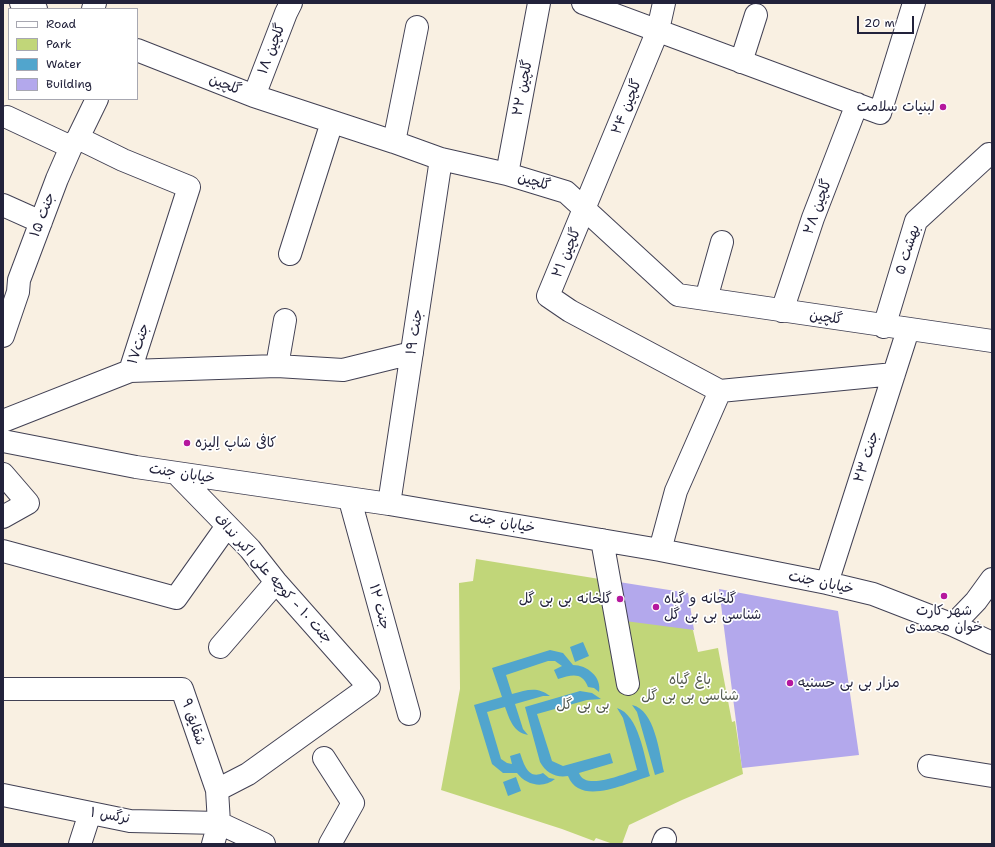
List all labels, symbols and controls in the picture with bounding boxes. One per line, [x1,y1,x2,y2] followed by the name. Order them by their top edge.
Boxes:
[8,8,138,100] legend
[859,8,916,34] scale bar
[864,15,895,31] text: 20 m
[46,16,76,32] text: Road
[255,21,289,77] street label: گلچین ۱۸
[46,36,72,52] text: Park
[46,56,81,72] text: Water
[509,58,537,118] street label: گلچین ۲۲
[206,71,244,99] street label: گلچین
[46,76,92,92] text: Building
[608,77,646,137] street label: گلچین ۲۴
[857,99,935,115] place label: لبنیات سلامت
[938,102,948,112] marker: لبنیات سلامت
[516,169,552,195] street label: گلچین
[800,177,836,237] street label: گلچین ۲۸
[27,190,59,240] street label: جنت ۱۵
[892,223,924,277] street label: بهشت ۵
[549,226,585,280] street label: گلچین ۲۱
[808,307,844,329] street label: گلچین
[403,308,427,356] street label: جنت ۱۹
[125,321,153,367] street label: جنت۱۷
[851,429,883,485] street label: جنت ۲۳
[195,435,277,451] place label: کافی شاپ اِلیزه
[182,438,192,448] marker: کافی شاپ اِلیزه
[148,461,216,487] street label: خیابان جنت
[468,509,536,537] street label: خیابان جنت
[210,511,336,647] street label: جنت ۱۰ - کوچه علی اکبر نداف
[787,568,855,598] street label: خیابان جنت
[365,582,393,632] street label: جنت ۱۲
[519,591,612,607] place label: گلخانه بی بی گل
[664,591,761,624] place label: گلخانه و گیاه شناسی بی بی گل
[939,591,949,601] marker: شهر کارت خوان محمدی
[615,594,625,604] marker: گلخانه بی بی گل
[651,602,661,612] marker: گلخانه و گیاه شناسی بی بی گل
[905,603,983,636] place label: شهر کارت خوان محمدی
[641,672,739,704] park label: باغ گیاه شناسی بی بی گل
[798,675,900,691] place label: مزار بی بی حسنیه
[785,678,795,688] marker: مزار بی بی حسنیه
[177,697,209,747] street label: شقایق ۹
[556,697,610,713] park label: بی بی گل
[89,804,131,828] street label: نرگس ۱

